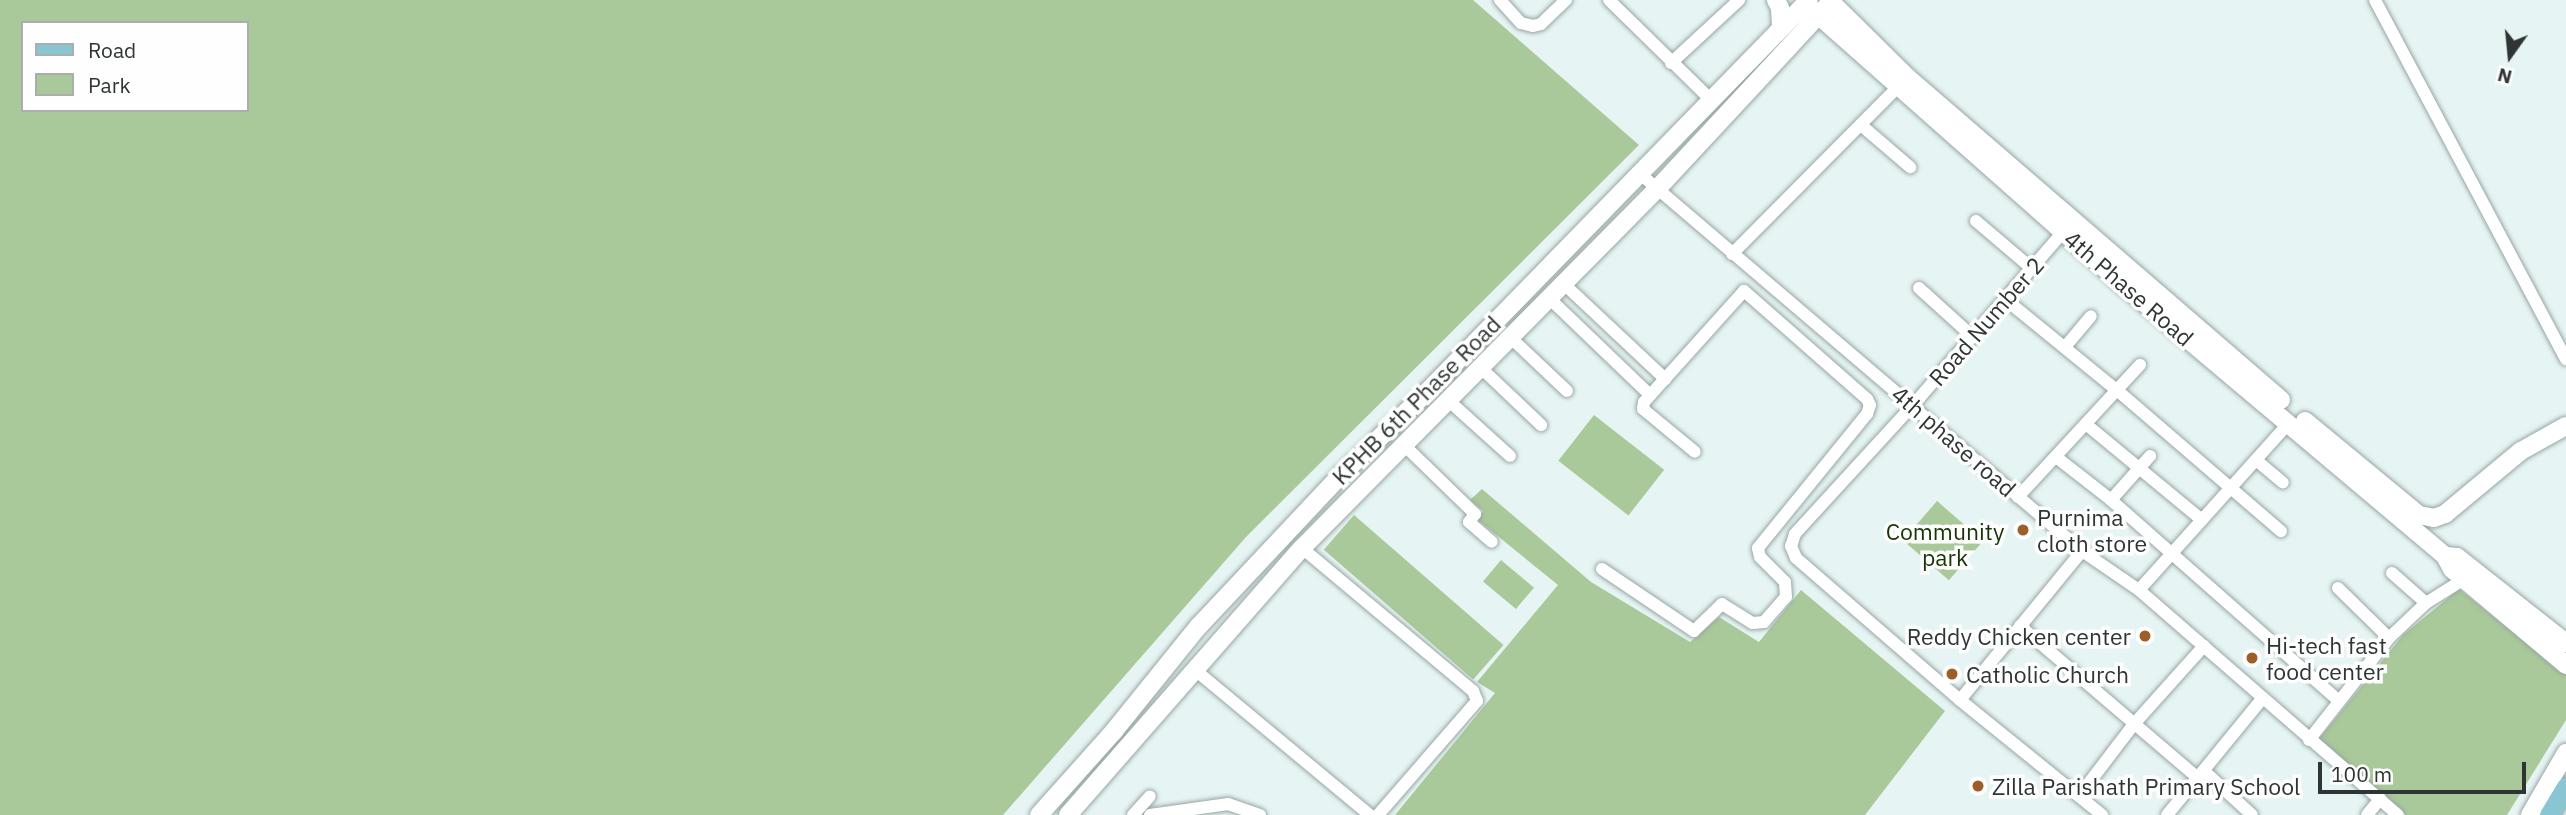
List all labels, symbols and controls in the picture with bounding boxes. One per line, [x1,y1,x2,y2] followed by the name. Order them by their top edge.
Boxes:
[21,21,248,112] legend
[2475,21,2545,91] north arrow
[88,36,136,64] text: Road
[2495,63,2514,90] text: N
[88,71,131,99] text: Park
[2059,225,2199,351] street label: 4th Phase Road
[1923,251,2049,391] street label: Road Number 2
[1326,310,1506,490] street label: KPHB 6th Phase Road
[1886,380,2022,502] street label: 4th phase road
[2037,503,2147,557] place label: Purnima cloth store
[1886,517,2004,571] park label: Community park
[2015,522,2031,538] marker: Purnima cloth store
[1907,622,2131,650] place label: Reddy Chicken center
[2137,628,2153,644] marker: Reddy Chicken center
[2266,631,2387,685] place label: Hi-tech fast food center
[2244,650,2260,666] marker: Hi-tech fast food center
[1966,660,2129,688] place label: Catholic Church
[1944,666,1960,682] marker: Catholic Church
[2321,748,2529,792] scale bar
[2331,760,2392,788] text: 100 m
[1992,772,2300,800] place label: Zilla Parishath Primary School
[1970,778,1986,794] marker: Zilla Parishath Primary School

